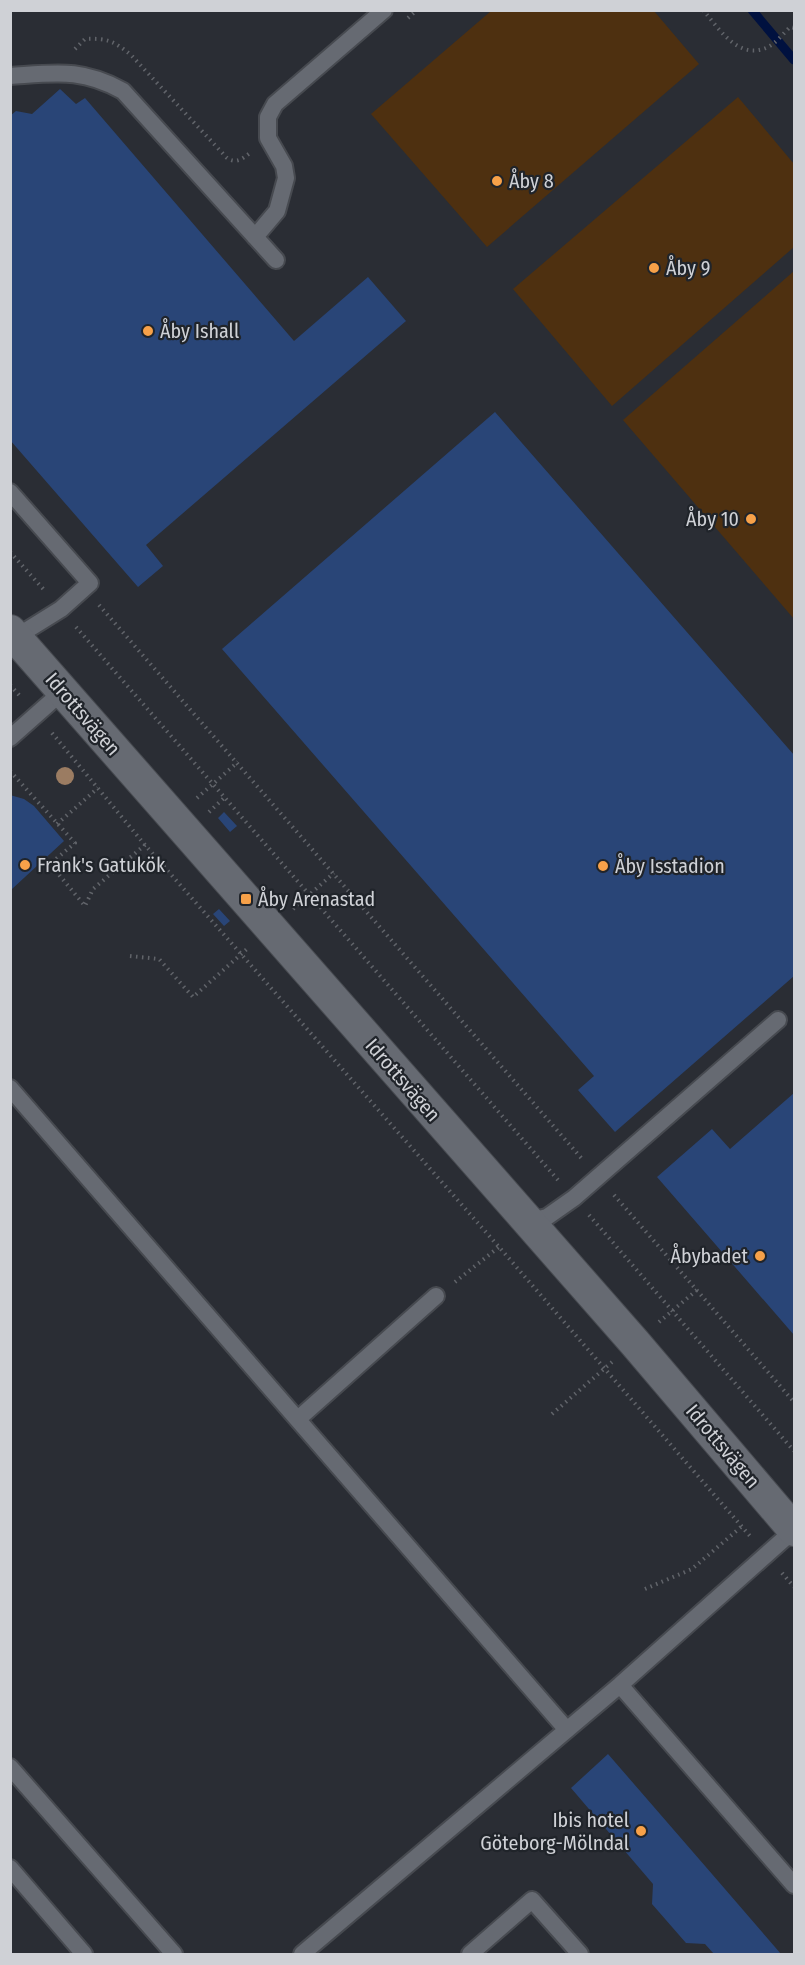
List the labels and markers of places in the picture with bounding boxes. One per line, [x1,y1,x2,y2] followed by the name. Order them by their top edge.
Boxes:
[509,168,554,193] place label: Åby 8
[490,174,504,188] marker: Åby 8
[666,255,710,280] place label: Åby 9
[647,261,661,275] marker: Åby 9
[160,318,239,343] place label: Åby Ishall
[141,324,155,338] marker: Åby Ishall
[686,506,739,531] place label: Åby 10
[744,512,758,526] marker: Åby 10
[37,853,166,877] place label: Frank's Gatukök
[615,853,725,878] place label: Åby Isstadion
[18,858,32,872] marker: Frank's Gatukök
[596,859,610,873] marker: Åby Isstadion
[258,886,375,911] place label: Åby Arenastad
[239,892,253,906] marker: Åby Arenastad
[671,1243,748,1268] place label: Åbybadet
[753,1249,767,1263] marker: Åbybadet
[480,1808,629,1855] place label: Ibis hotel Göteborg-Mölndal
[634,1824,648,1838] marker: Ibis hotel Göteborg-Mölndal

